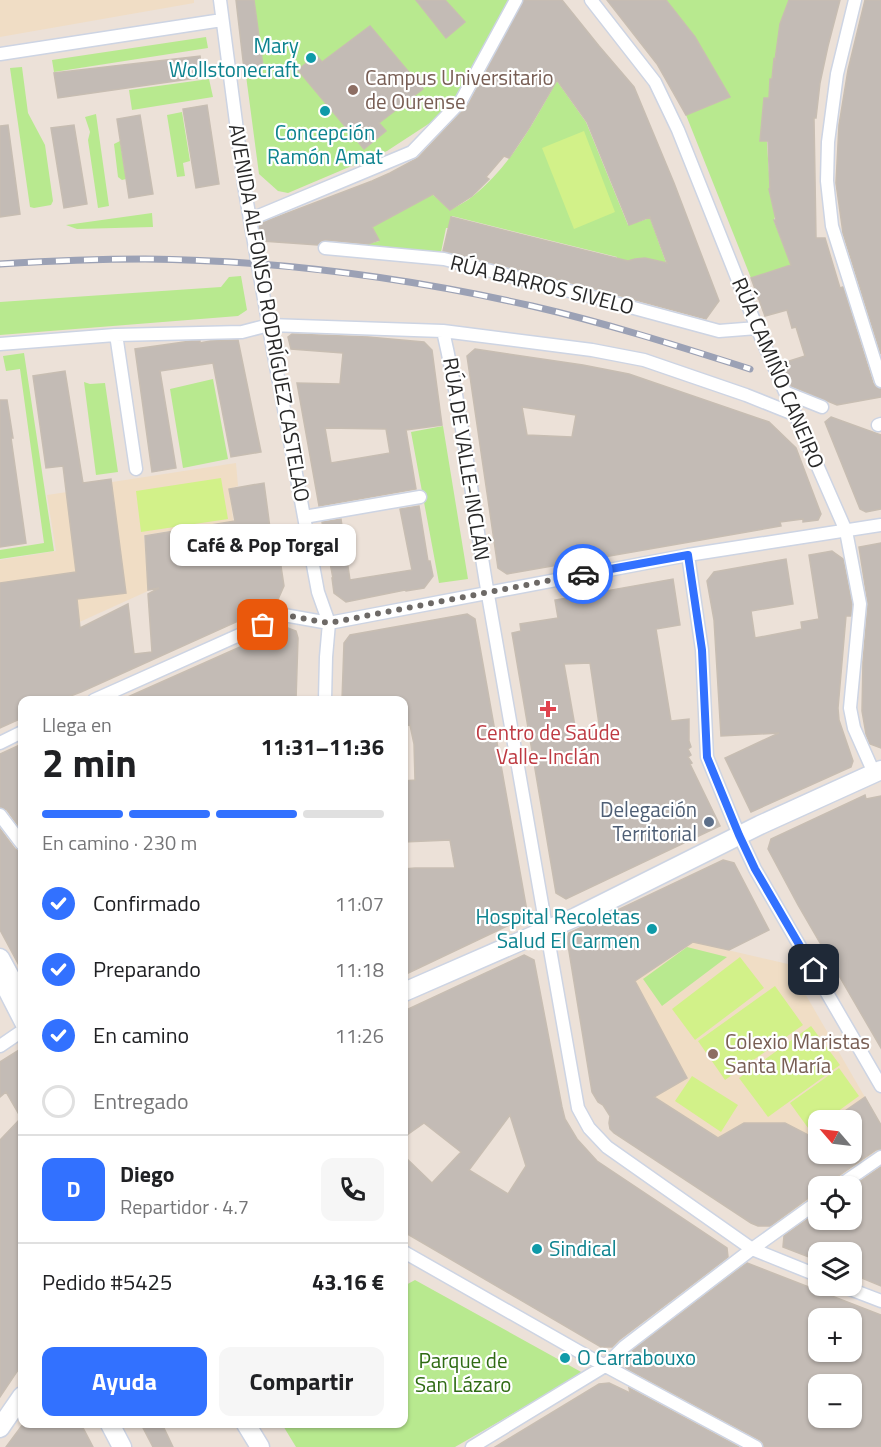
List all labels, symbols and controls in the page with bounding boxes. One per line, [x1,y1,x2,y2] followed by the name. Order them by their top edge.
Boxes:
[169,29,300,85] place label: Mary Wollstonecraft
[304,51,318,65] marker: Mary Wollstonecraft
[365,61,554,117] place label: Campus Universitario de Ourense
[346,83,360,97] marker: Campus Universitario de Ourense
[318,104,332,118] marker: Concepción Ramón Amat
[267,116,384,172] place label: Concepción Ramón Amat
[221,121,319,504] street label: AVENIDA ALFONSO RODRÍGUEZ CASTELAO
[447,246,637,322] street label: RÚA BARROS SIVELO
[724,272,834,473] street label: RÚA CAMIÑO CANEIRO
[435,355,499,563] street label: RÚA DE VALLE-INCLÁN
[170,523,356,565] callout: Café & Pop Torgal
[187,529,339,560] text: Café & Pop Torgal
[553,544,613,604] courier
[567,558,600,591] icon: car
[237,599,288,650] pin
[246,608,279,641] icon: bag
[539,700,557,718] marker: Centro de Saúde Valle-Inclán
[42,709,112,740] text: Llega en
[476,716,620,772] place label: Centro de Saúde Valle-Inclán
[261,730,384,764] text: 11:31–11:36
[42,733,137,792] text: 2 min
[600,793,697,849] place label: Delegación Territorial
[702,815,716,829] marker: Delegación Territorial
[42,827,197,858] text: En camino · 230 m
[93,886,201,920] text: Confirmado
[42,887,75,920] icon: check
[335,888,384,919] text: 11:07
[476,900,640,956] place label: Hospital Recoletas Salud El Carmen
[645,922,659,936] marker: Hospital Recoletas Salud El Carmen
[788,944,839,995] pin
[93,952,201,986] text: Preparando
[42,953,75,986] icon: check
[797,953,830,986] icon: home
[335,954,384,985] text: 11:18
[93,1018,189,1052] text: En camino
[42,1019,75,1052] icon: check
[335,1020,384,1051] text: 11:26
[725,1025,870,1081] place label: Colexio Maristas Santa María
[706,1047,720,1061] marker: Colexio Maristas Santa María
[93,1084,189,1118] text: Entregado
[808,1110,862,1164] north arrow
[808,1110,862,1428] map controls
[120,1157,174,1191] text: Diego
[321,1158,384,1221] button: phone
[66,1172,81,1206] text: D
[808,1176,862,1230] button: locate
[120,1191,249,1222] text: Repartidor · 4.7
[549,1232,617,1264] place label: Sindical
[530,1242,544,1256] marker: Sindical
[808,1242,862,1296] button: layers
[42,1265,172,1299] text: Pedido #5425
[312,1265,384,1299] text: 43.16 €
[808,1308,862,1362] button: +
[577,1341,696,1373] place label: O Carrabouxo
[415,1344,511,1400] park label: Parque de San Lázaro
[42,1347,207,1416] button: Ayuda
[219,1347,384,1416] button: Compartir
[558,1351,572,1365] marker: O Carrabouxo
[808,1374,862,1428] button: −

